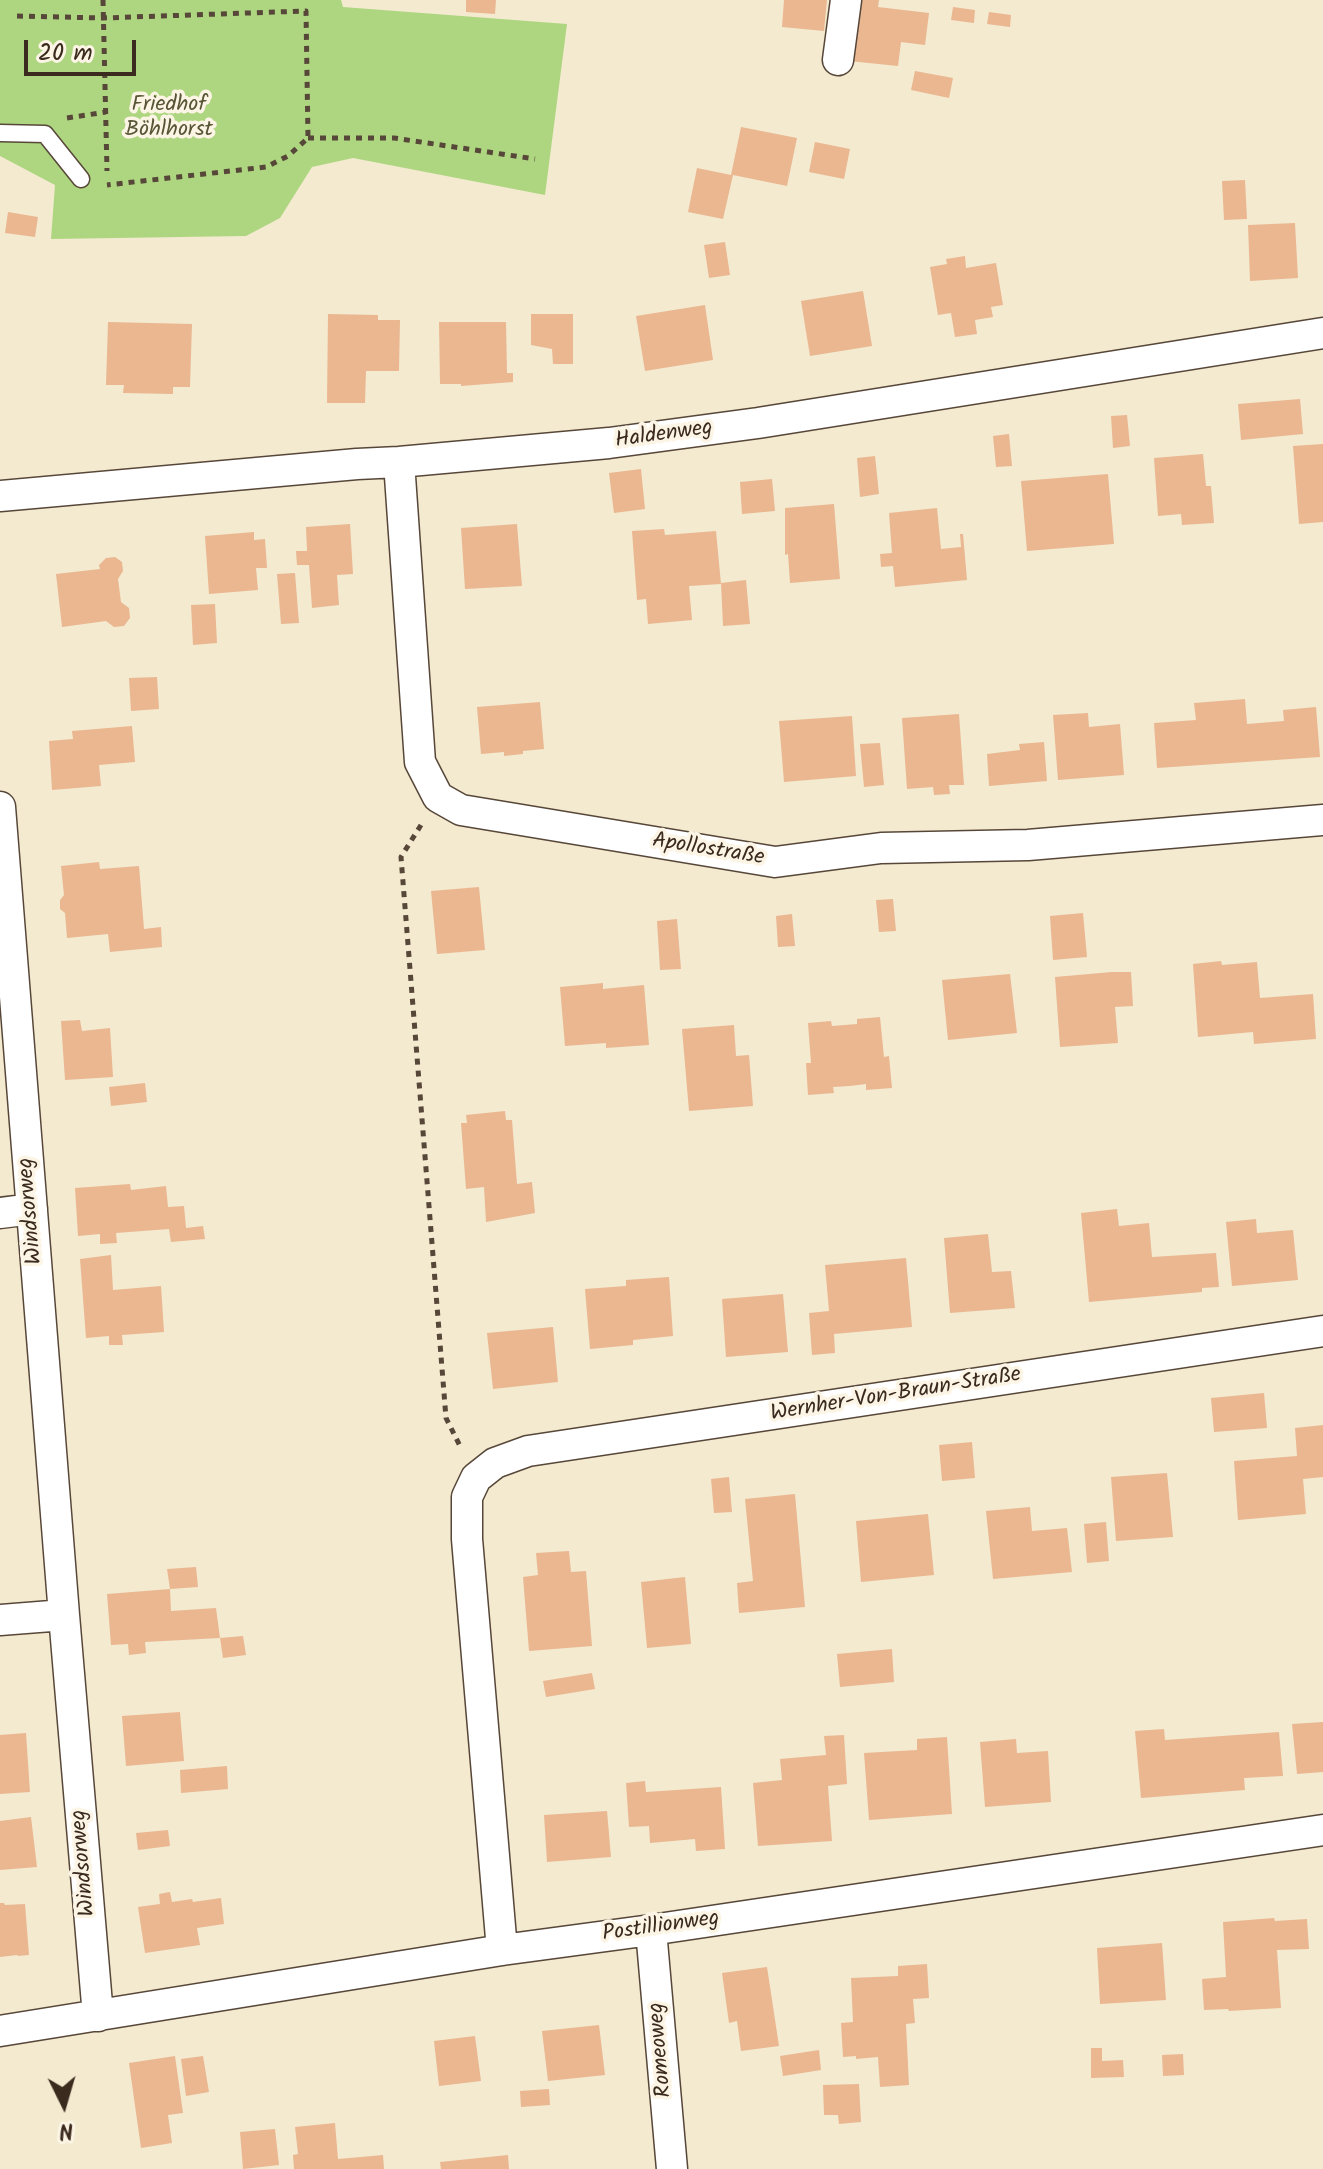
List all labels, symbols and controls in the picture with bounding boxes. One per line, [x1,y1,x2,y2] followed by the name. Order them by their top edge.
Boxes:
[28,24,140,74] scale bar
[38,34,93,73] text: 20 m
[125,93,213,144] park label: Friedhof Böhlhorst
[614,416,714,456] street label: Haldenweg
[650,829,766,873] street label: Apollostraße
[14,1157,50,1265] street label: Windsorweg
[769,1363,1023,1429] street label: Wernher-Von-Braun-Straße
[67,1809,103,1917] street label: Windsorweg
[601,1907,721,1949] street label: Postillionweg
[645,2001,679,2099] street label: Romeoweg
[24,2065,104,2145] north arrow
[58,2111,75,2147] text: N

